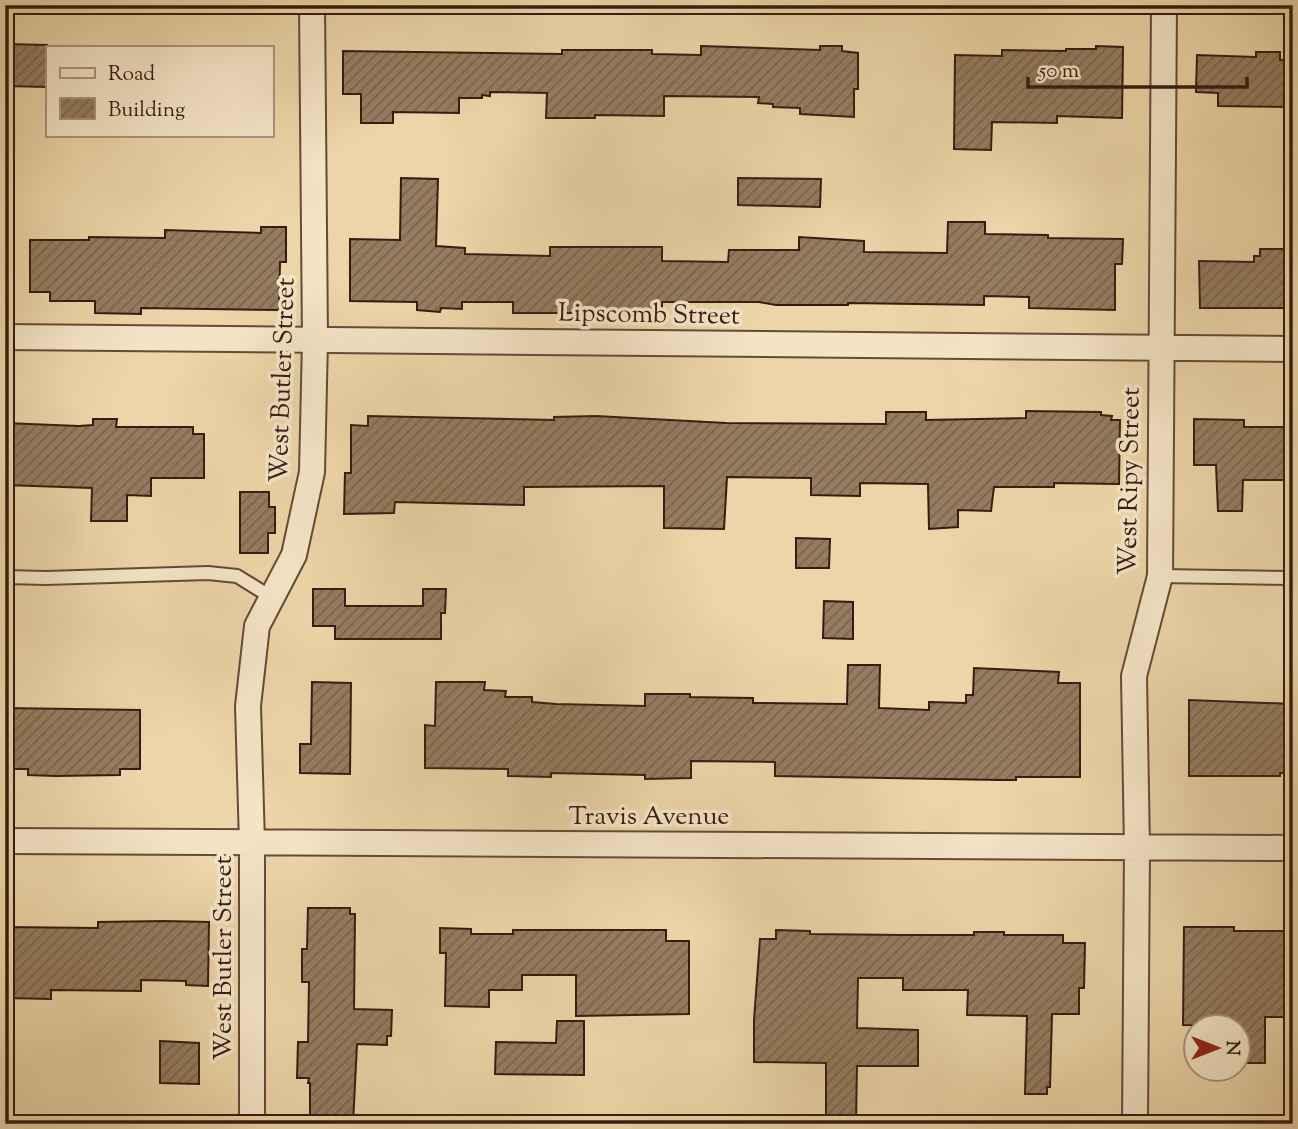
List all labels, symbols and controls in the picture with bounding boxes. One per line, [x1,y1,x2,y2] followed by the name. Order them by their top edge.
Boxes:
[46,46,273,136] legend
[1028,46,1247,90] scale bar
[1038,57,1079,87] text: 50 m
[108,60,155,90] text: Road
[108,96,185,126] text: Building
[261,277,306,483] street label: West Butler Street
[558,295,740,336] street label: Lipscomb Street
[1110,386,1151,576] street label: West Ripy Street
[569,799,729,836] street label: Travis Avenue
[206,855,243,1060] street label: West Butler Street
[1182,1014,1252,1084] north arrow
[1218,1040,1245,1056] text: N

